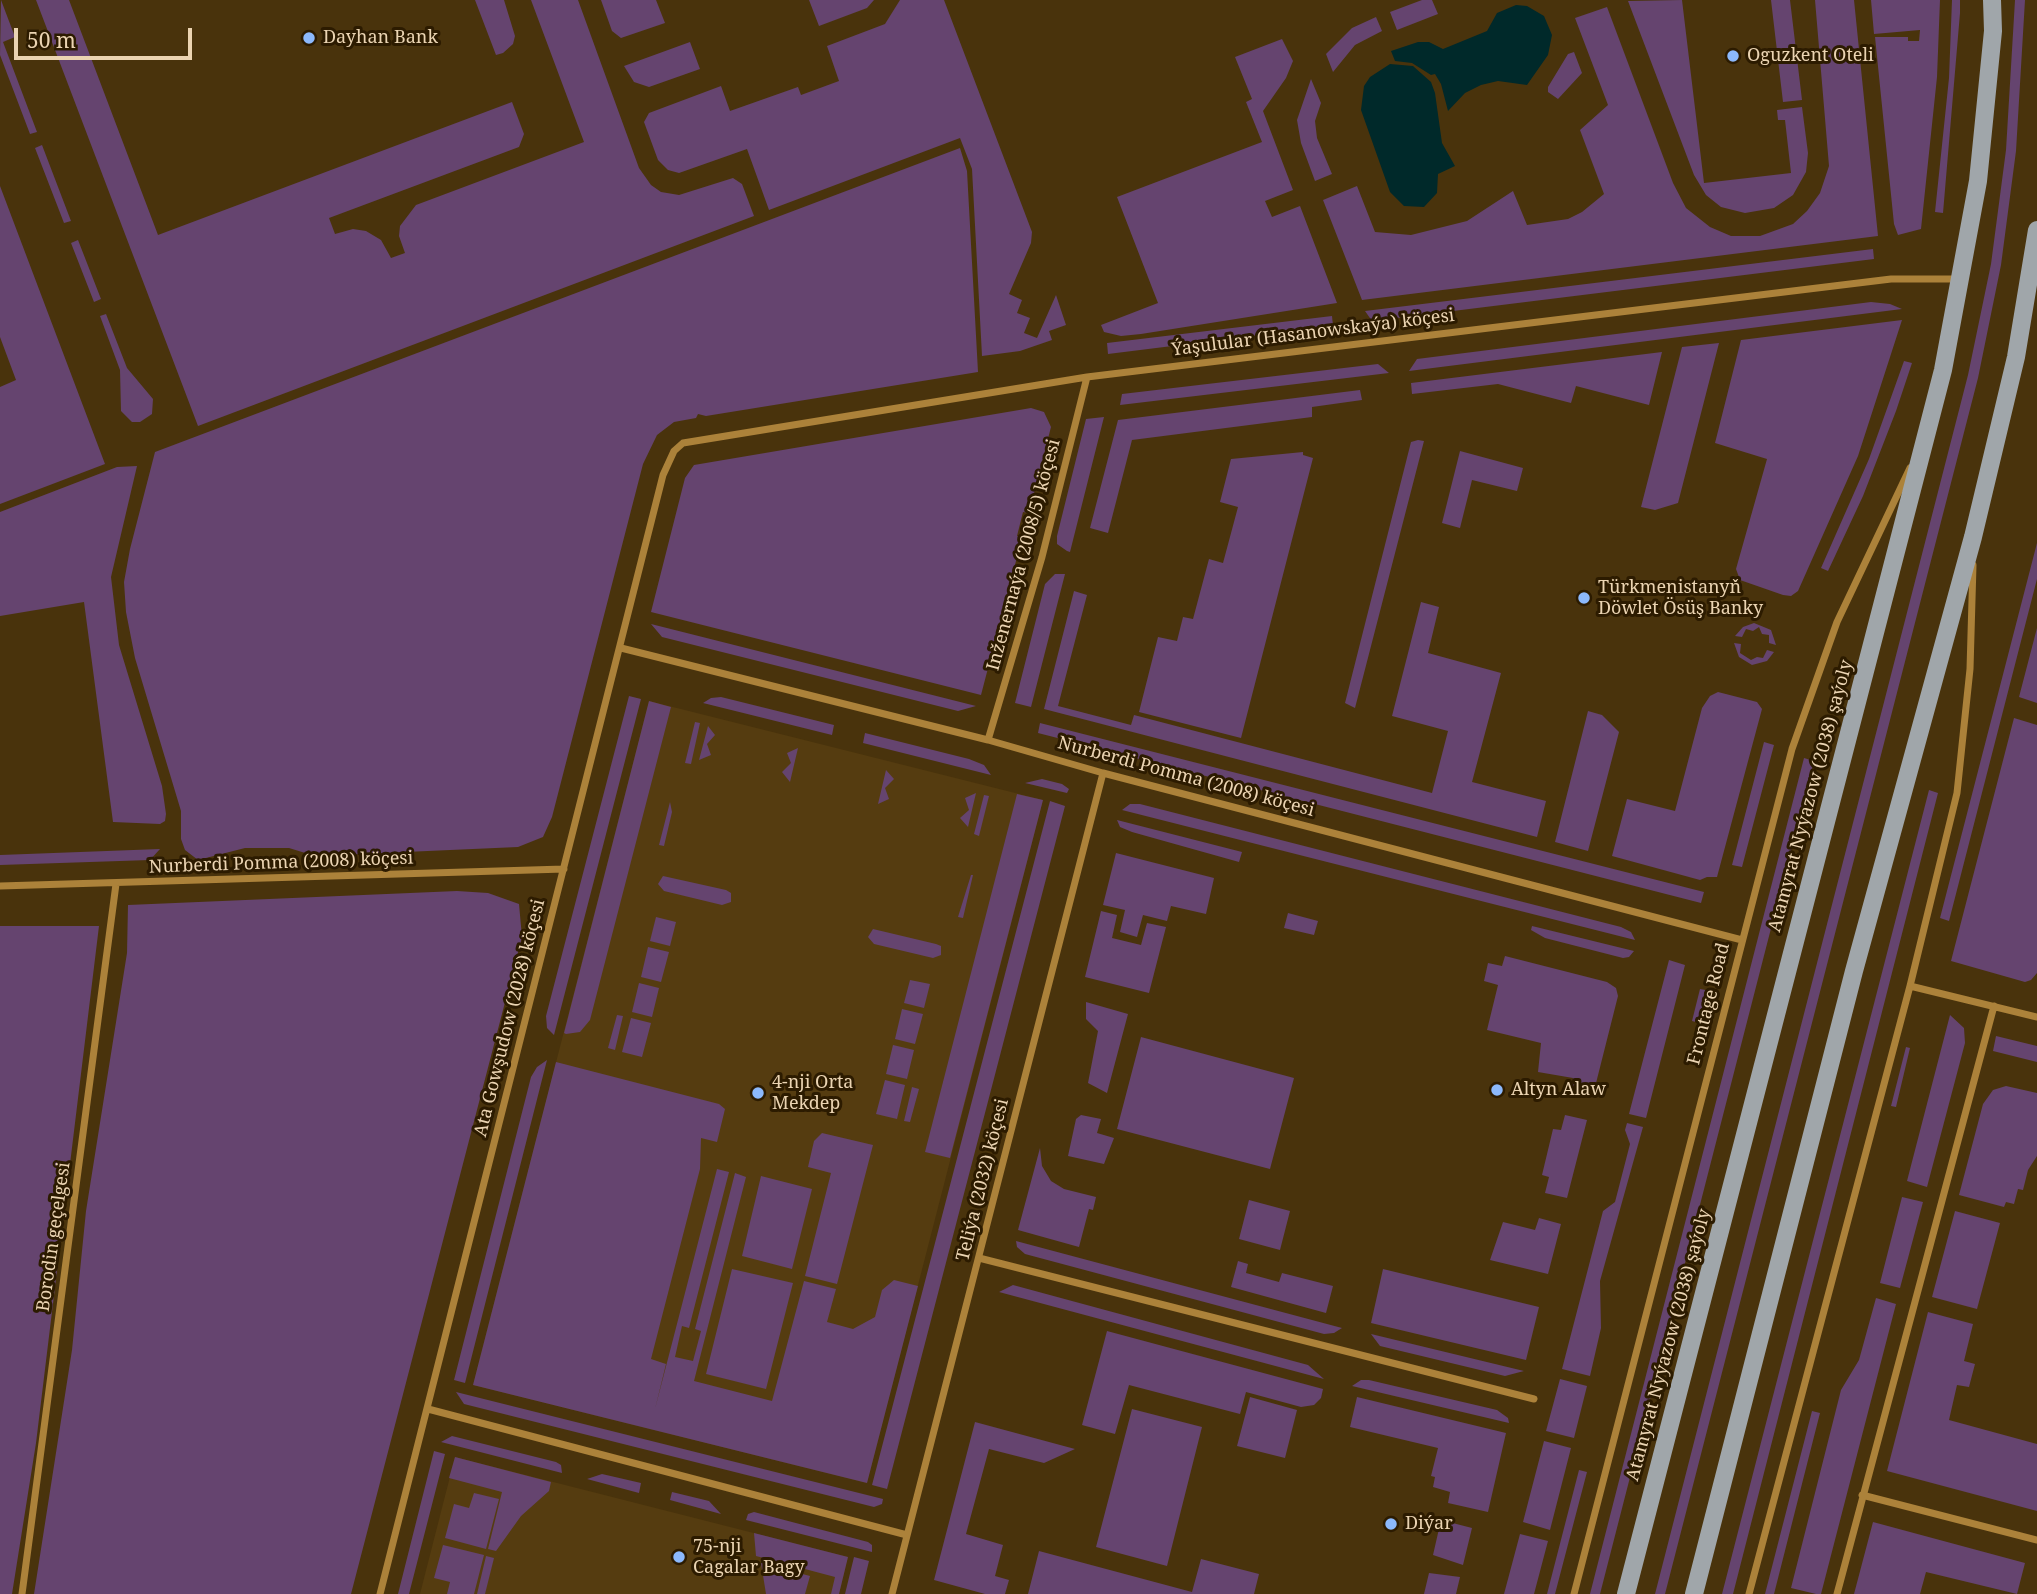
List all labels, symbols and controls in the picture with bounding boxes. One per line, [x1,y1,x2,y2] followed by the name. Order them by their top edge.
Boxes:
[18,14,196,58] scale bar
[27,26,76,54] text: 50 m
[323,27,438,49] place label: Dayhan Bank
[301,30,317,46] marker: Dayhan Bank
[1747,45,1874,67] place label: Oguzkent Oteli
[1725,48,1741,64] marker: Oguzkent Oteli
[1170,305,1456,361] street label: Ýaşulular (Hasanowskaýa) köçesi
[983,437,1065,673] street label: Inženernaýa (2008/5) köçesi
[1598,577,1763,620] place label: Türkmenistanyň Döwlet Ösüş Banky
[1576,590,1592,606] marker: Türkmenistanyň Döwlet Ösüş Banky
[1764,658,1858,934] street label: Atamyrat Nyýazow (2038) şaýoly
[1055,732,1317,822] street label: Nurberdi Pomma (2008) köçesi
[148,848,414,878] street label: Nurberdi Pomma (2008) köçesi
[470,897,550,1139] street label: Ata Gowşudow (2028) köçesi
[1683,941,1735,1067] street label: Frontage Road
[772,1072,853,1114] place label: 4-nji Orta Mekdep
[1511,1079,1606,1101] place label: Altyn Alaw
[1489,1082,1505,1098] marker: Altyn Alaw
[750,1085,766,1101] marker: 4-nji Orta Mekdep
[952,1097,1014,1263] street label: Teliýa (2032) köçesi
[33,1161,75,1313] street label: Borodin geçelgesi
[1622,1207,1716,1483] street label: Atamyrat Nyýazow (2038) şaýoly
[1405,1513,1453,1535] place label: Diýar
[1383,1516,1399,1532] marker: Diýar
[693,1536,805,1578] place label: 75-nji Cagalar Bagy
[671,1549,687,1565] marker: 75-nji Cagalar Bagy

